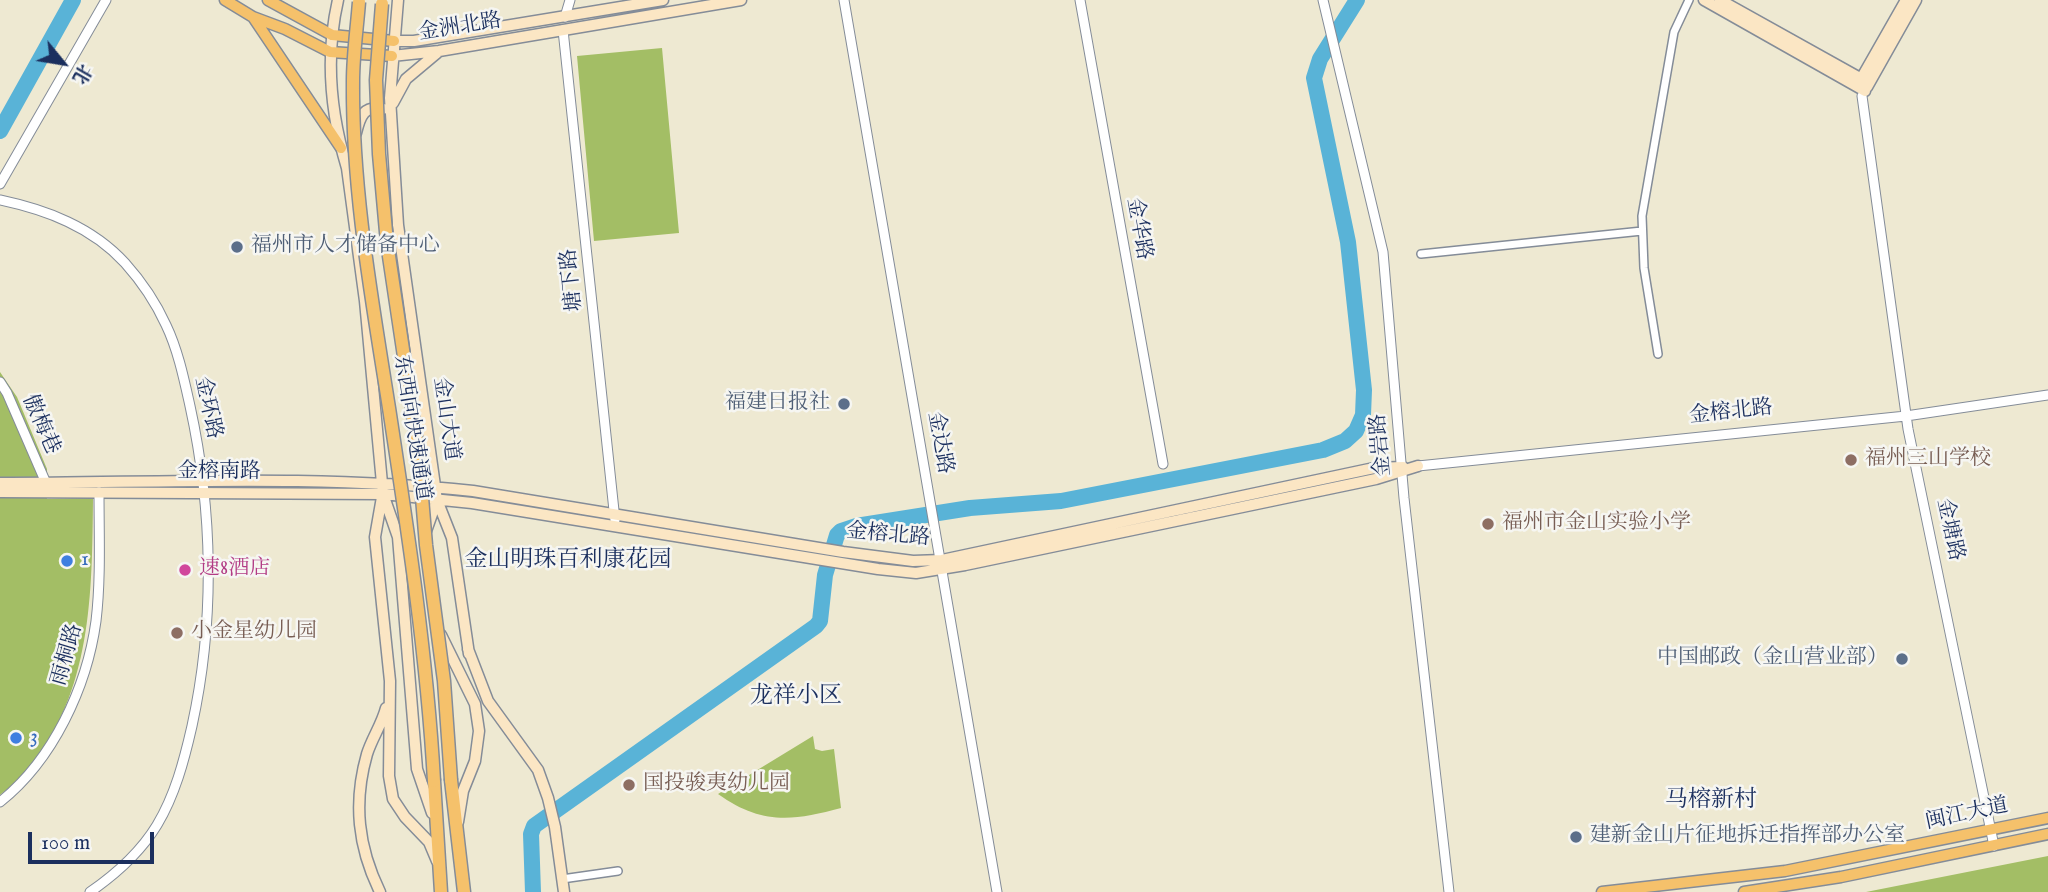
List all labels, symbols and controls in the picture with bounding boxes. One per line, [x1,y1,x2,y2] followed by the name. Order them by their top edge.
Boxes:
[417,9,503,47] street label: 金洲北路
[28,28,98,98] north arrow
[66,59,96,88] text: 北
[1120,196,1156,262] street label: 金华路
[251,234,440,260] place label: 福州市人才储备中心
[229,239,245,255] marker: 福州市人才储备中心
[557,247,589,313] street label: 塘下路
[387,353,435,503] street label: 东西向快速通道
[188,375,226,441] street label: 金环路
[427,376,463,462] street label: 金山大道
[16,391,64,459] street label: 傲梅巷
[725,391,830,417] place label: 福建日报社
[836,396,852,412] marker: 福建日报社
[1688,396,1774,430] street label: 金榕北路
[921,410,957,476] street label: 金达路
[1367,413,1397,477] street label: 金岩路
[1865,447,1991,473] place label: 福州三山学校
[1843,452,1859,468] marker: 福州三山学校
[177,460,261,486] street label: 金榕南路
[1930,497,1968,563] street label: 金塘路
[1502,511,1691,537] place label: 福州市金山实验小学
[1480,516,1496,532] marker: 福州市金山实验小学
[845,520,931,552] street label: 金榕北路
[465,547,671,575] district label: 金山明珠百利康花园
[81,548,89,574] place label: 1
[59,553,75,569] marker: 1
[199,557,270,583] place label: 速8酒店
[177,562,193,578] marker: 速8酒店
[191,620,317,646] place label: 小金星幼儿园
[47,621,89,689] street label: 雨桐路
[169,625,185,641] marker: 小金星幼儿园
[1657,646,1888,672] place label: 中国邮政（金山营业部）
[1894,651,1910,667] marker: 中国邮政（金山营业部）
[750,683,842,711] district label: 龙祥小区
[30,725,38,751] place label: 3
[8,730,24,746] marker: 3
[643,772,790,798] place label: 国投骏夷幼儿园
[621,777,637,793] marker: 国投骏夷幼儿园
[1665,787,1757,815] district label: 马榕新村
[1923,794,2011,836] street label: 闽江大道
[32,818,158,862] scale bar
[1590,824,1905,850] place label: 建新金山片征地拆迁指挥部办公室
[1568,829,1584,845] marker: 建新金山片征地拆迁指挥部办公室
[41,830,90,857] text: 100 m

